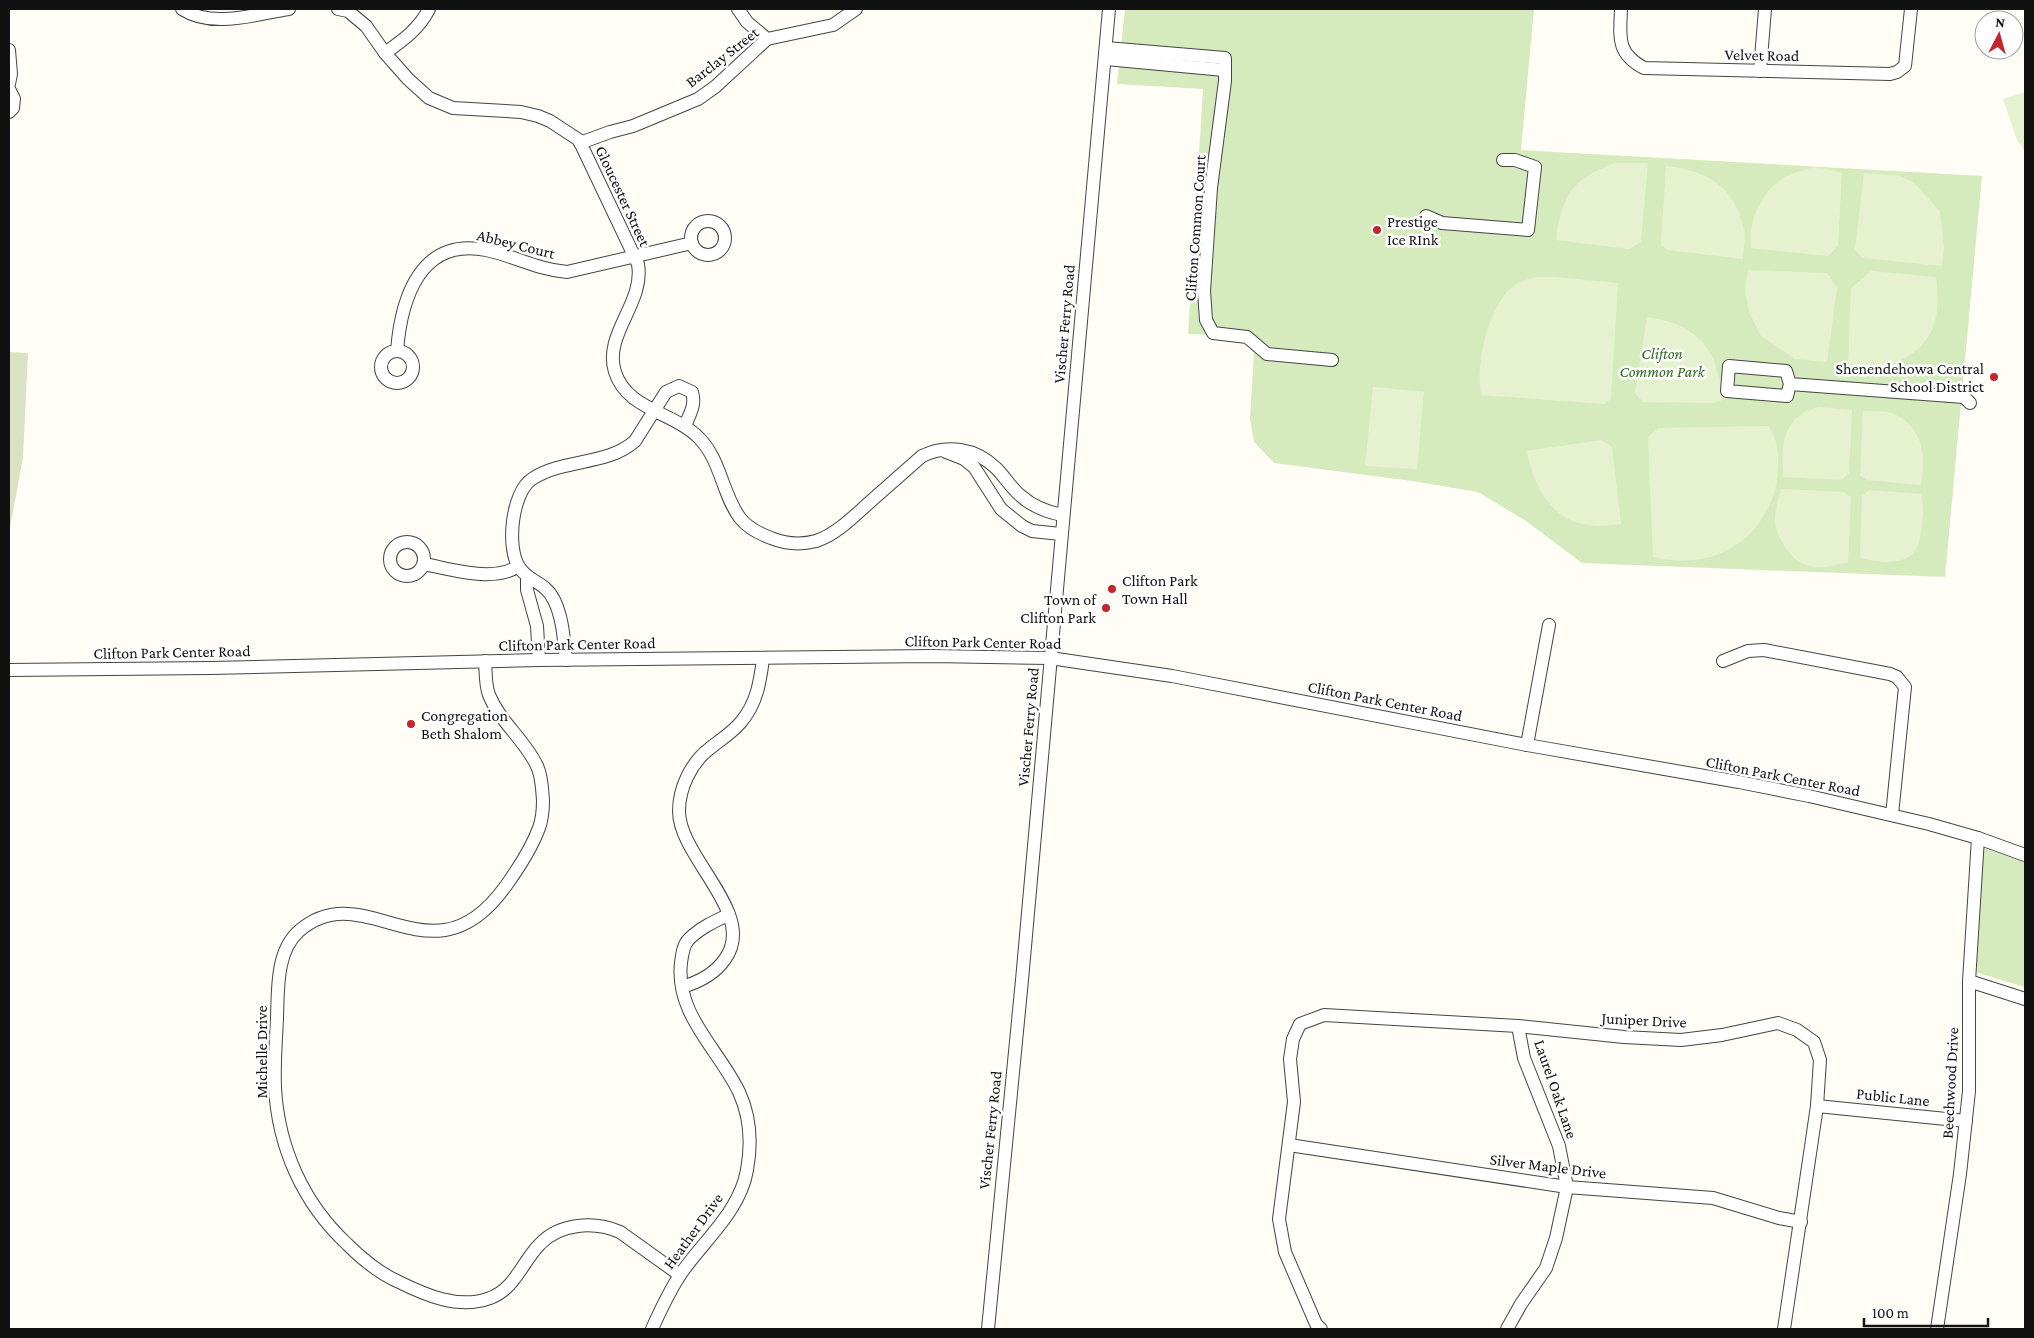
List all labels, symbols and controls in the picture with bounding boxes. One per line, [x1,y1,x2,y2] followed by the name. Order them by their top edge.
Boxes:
[1974,10,2024,60] north arrow
[1995,14,2006,31] text: N
[682,23,763,91] street label: Barclay Street
[1725,46,1800,64] street label: Velvet Road
[592,143,654,250] street label: Gloucester Street
[1181,154,1209,302] street label: Clifton Common Court
[1387,213,1439,248] place label: Prestige Ice RInk
[1371,224,1383,236] marker: Prestige Ice RInk
[475,226,557,263] street label: Abbey Court
[1050,263,1079,384] street label: Vischer Ferry Road
[1619,345,1706,380] park label: Clifton Common Park
[1835,360,1985,395] place label: Shenendehowa Central School District
[1988,371,2000,383] marker: Shenendehowa Central School District
[1122,572,1198,607] place label: Clifton Park Town Hall
[1106,583,1118,595] marker: Clifton Park Town Hall
[1020,591,1097,626] place label: Town of Clifton Park
[1100,602,1112,614] marker: Town of Clifton Park
[904,632,1062,652] street label: Clifton Park Center Road
[498,634,656,654] street label: Clifton Park Center Road
[93,642,251,662] street label: Clifton Park Center Road
[1014,666,1043,787] street label: Vischer Ferry Road
[1306,678,1464,724] street label: Clifton Park Center Road
[421,707,508,742] place label: Congregation Beth Shalom
[405,718,417,730] marker: Congregation Beth Shalom
[1704,753,1862,799] street label: Clifton Park Center Road
[253,1006,270,1098] street label: Michelle Drive
[1599,1009,1687,1032] street label: Juniper Drive
[1939,1027,1961,1139] street label: Beechwood Drive
[1531,1037,1581,1141] street label: Laurel Oak Lane
[975,1069,1006,1190] street label: Vischer Ferry Road
[1855,1085,1931,1109] street label: Public Lane
[1489,1150,1607,1183] street label: Silver Maple Drive
[660,1190,726,1272] street label: Heather Drive
[1864,1296,1988,1328] scale bar
[1872,1305,1909,1321] text: 100 m

